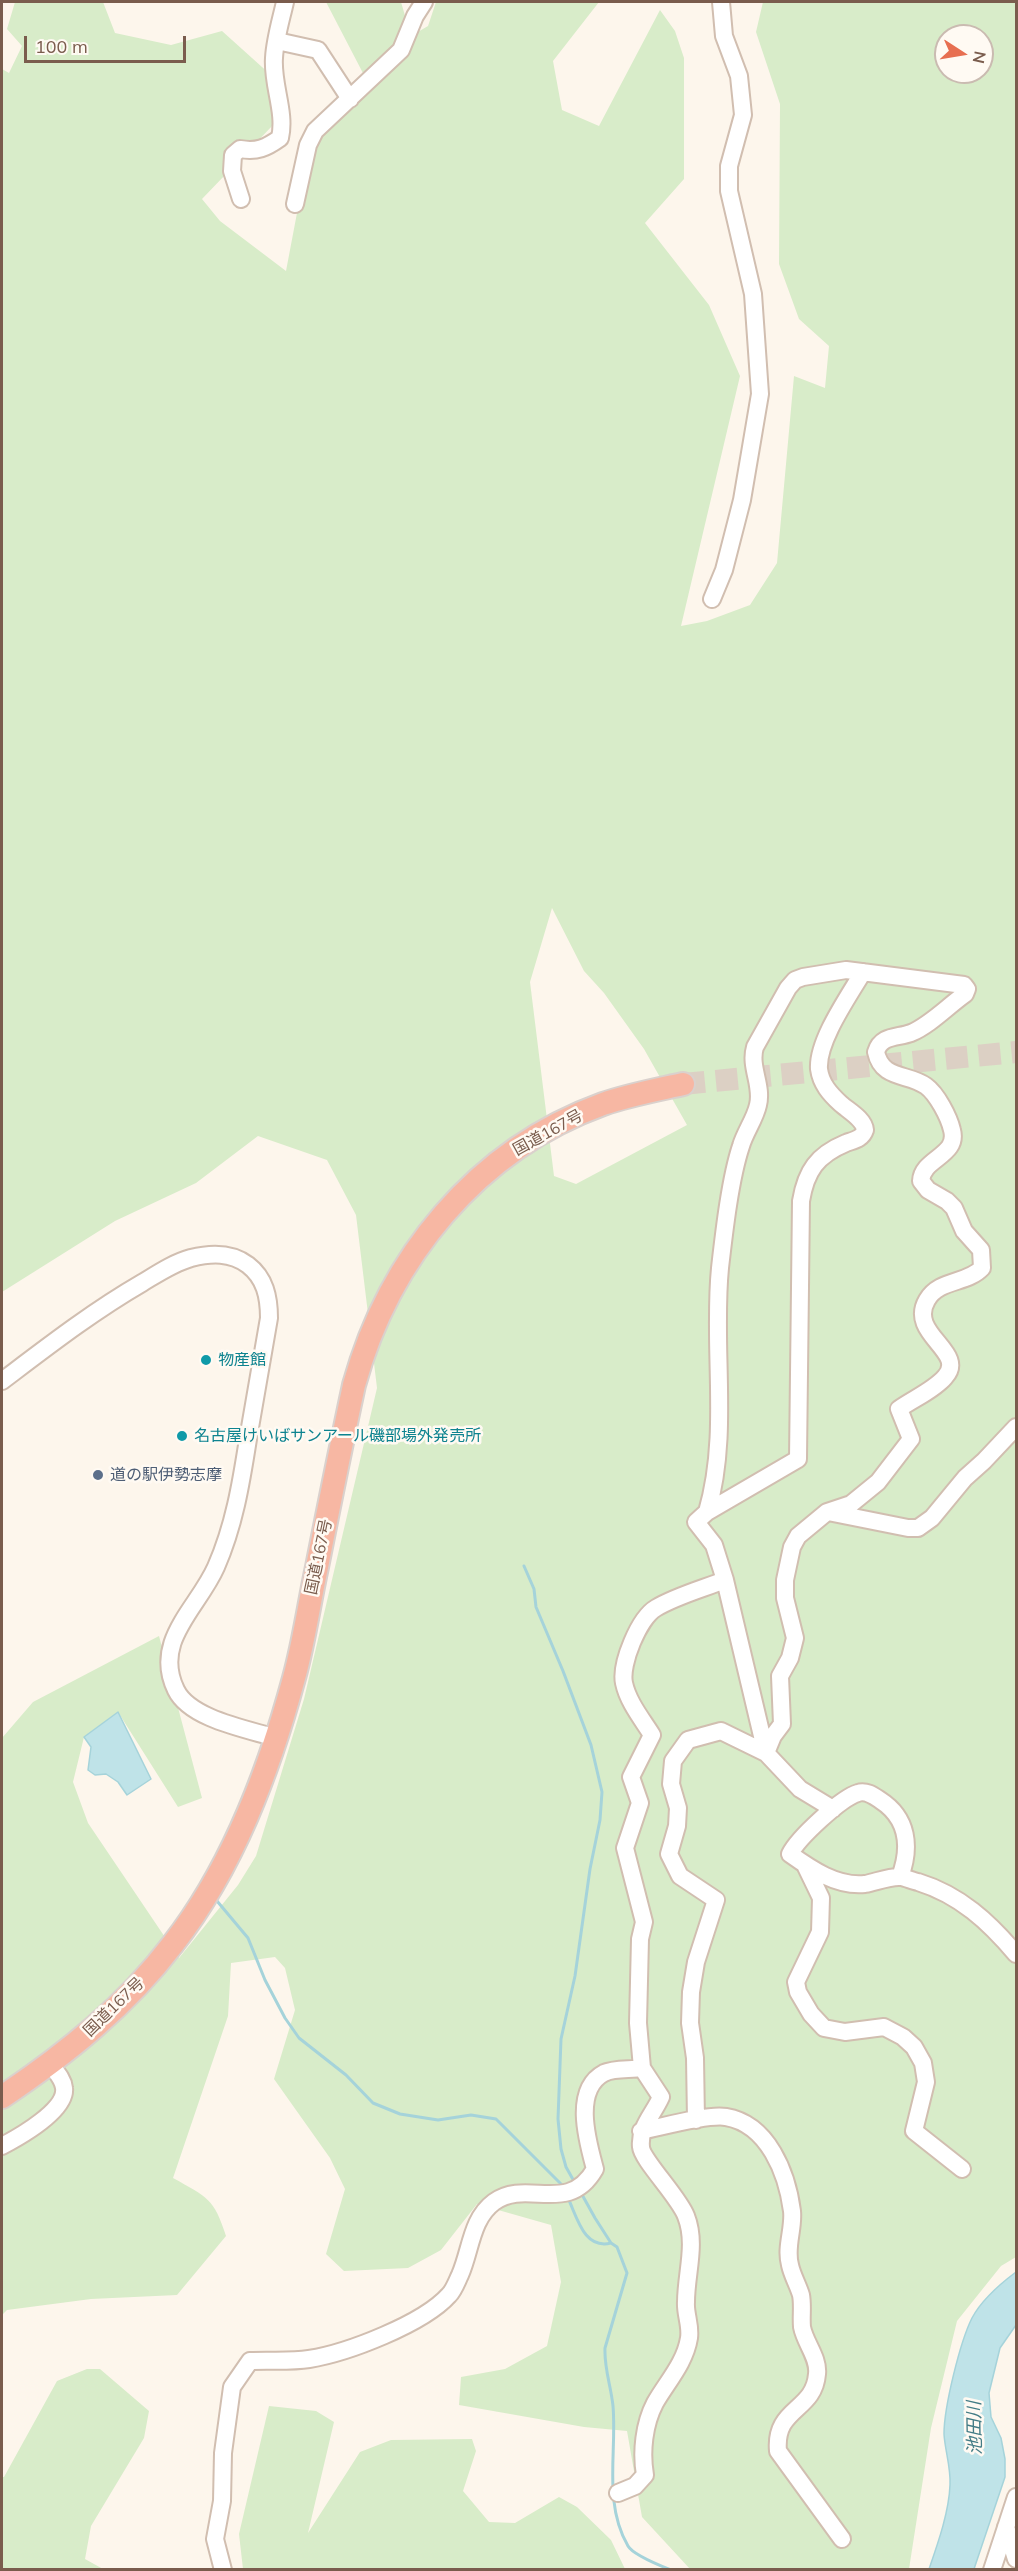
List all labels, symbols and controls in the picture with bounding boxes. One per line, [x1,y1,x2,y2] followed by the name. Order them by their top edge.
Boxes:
[27,24,189,62] scale bar
[934,24,994,84] north arrow
[35,35,88,58] text: 100 m
[969,49,991,65] text: N
[510,1106,586,1160] street label: 国道167号
[218,1350,266,1370] place label: 物産館
[199,1353,213,1367] marker: 物産館
[194,1426,481,1446] place label: 名古屋けいばサンアール磯部場外発売所
[175,1429,189,1443] marker: 名古屋けいばサンアール磯部場外発売所
[110,1465,222,1485] place label: 道の駅伊勢志摩
[91,1468,105,1482] marker: 道の駅伊勢志摩
[302,1517,336,1597] street label: 国道167号
[80,1973,148,2041] street label: 国道167号
[964,2401,986,2455] water label: 池田川

